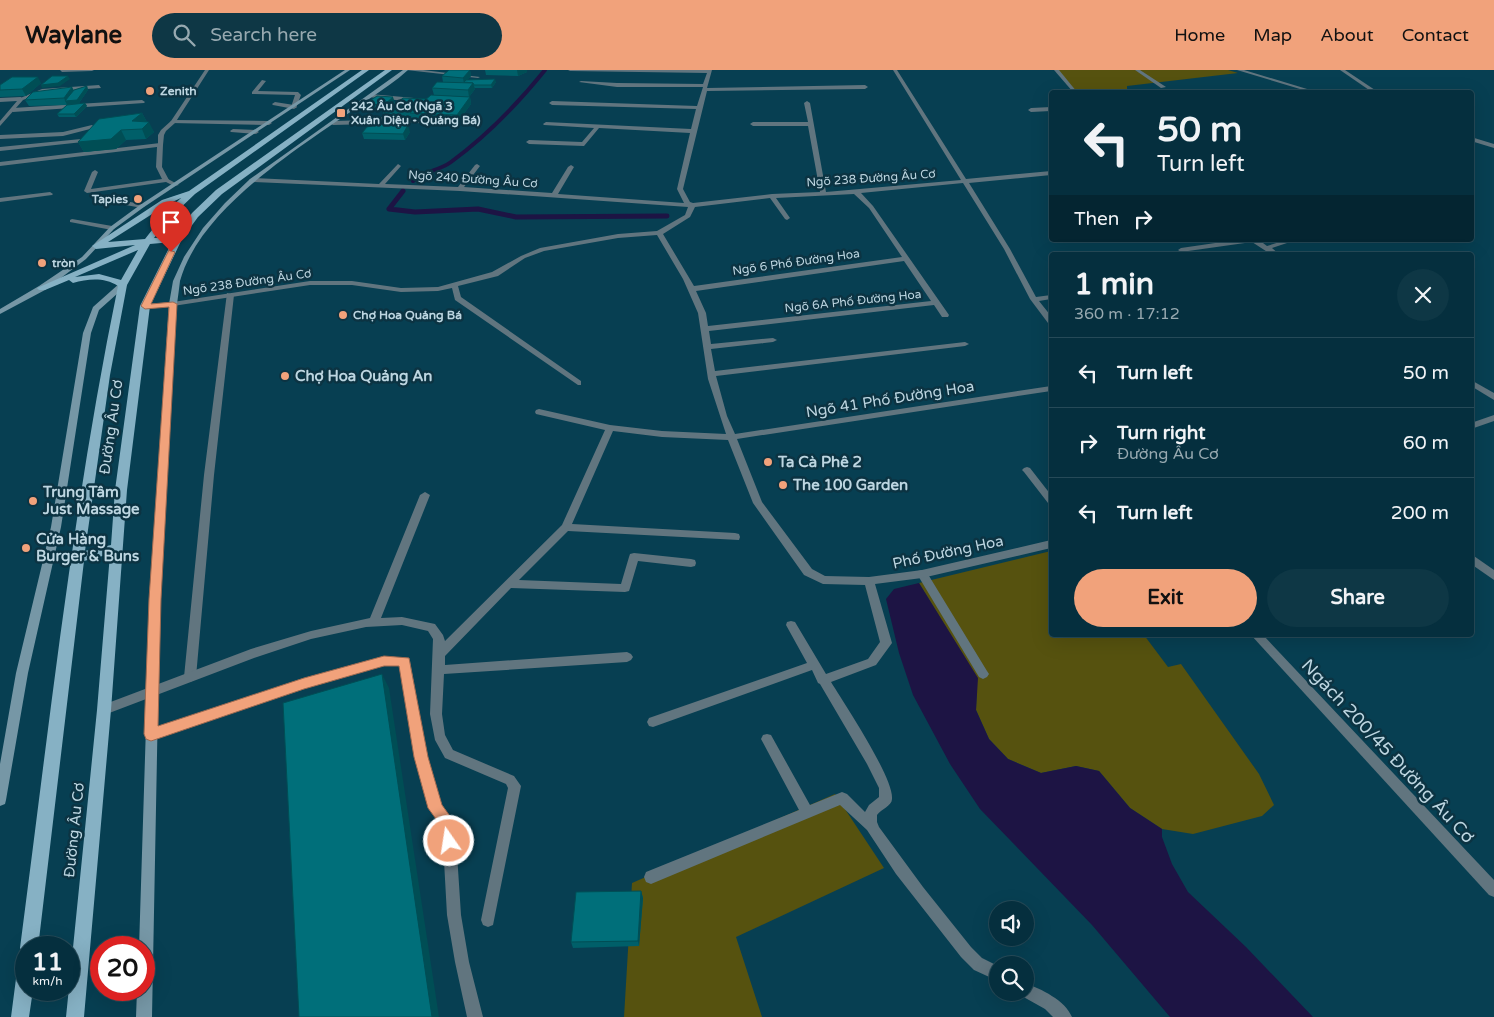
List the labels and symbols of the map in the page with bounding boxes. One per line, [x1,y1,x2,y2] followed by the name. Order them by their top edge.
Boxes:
[160,84,197,98] place label: Zenith
[144,85,156,97] marker: Zenith
[351,99,481,128] place label: 242 Âu Cơ (Ngã 3 Xuân Diệu - Quảng Bá)
[335,107,347,119] marker: 242 Âu Cơ (Ngã 3 Xuân Diệu - Quảng Bá)
[806,166,936,190] street label: Ngõ 238 Đường Âu Cơ
[408,167,538,191] street label: Ngõ 240 Đường Âu Cơ
[91,192,128,207] place label: Tapies
[132,193,144,205] marker: Tapies
[150,201,192,252] pin
[731,246,861,278] street label: Ngõ 6 Phố Đường Hoa
[51,256,76,270] place label: tròn
[36,257,48,269] marker: tròn
[182,266,312,298] street label: Ngõ 238 Đường Âu Cơ
[784,287,922,315] street label: Ngõ 6A Phố Đường Hoa
[353,308,462,323] place label: Chợ Hoa Quảng Bá
[337,309,349,321] marker: Chợ Hoa Quảng Bá
[295,367,433,386] place label: Chợ Hoa Quảng An
[279,370,291,382] marker: Chợ Hoa Quảng An
[805,377,975,421] street label: Ngõ 41 Phố Đường Hoa
[95,378,127,476] street label: Đường Âu Cơ
[777,453,862,471] place label: Ta Cà Phê 2
[762,456,774,468] marker: Ta Cà Phê 2
[792,476,908,494] place label: The 100 Garden
[777,479,789,491] marker: The 100 Garden
[42,483,140,519] place label: Trung Tâm Just Massage
[27,495,39,507] marker: Trung Tâm Just Massage
[36,530,139,566] place label: Cửa Hàng Burger & Buns
[891,531,1005,573] street label: Phố Đường Hoa
[20,542,32,554] marker: Cửa Hàng Burger & Buns
[1297,654,1479,848] street label: Ngách 200/45 Đường Âu Cơ
[60,782,88,878] street label: Đường Âu Cơ
[422,814,474,866] position arrow
[90,936,155,1001] speed limit sign: 20

